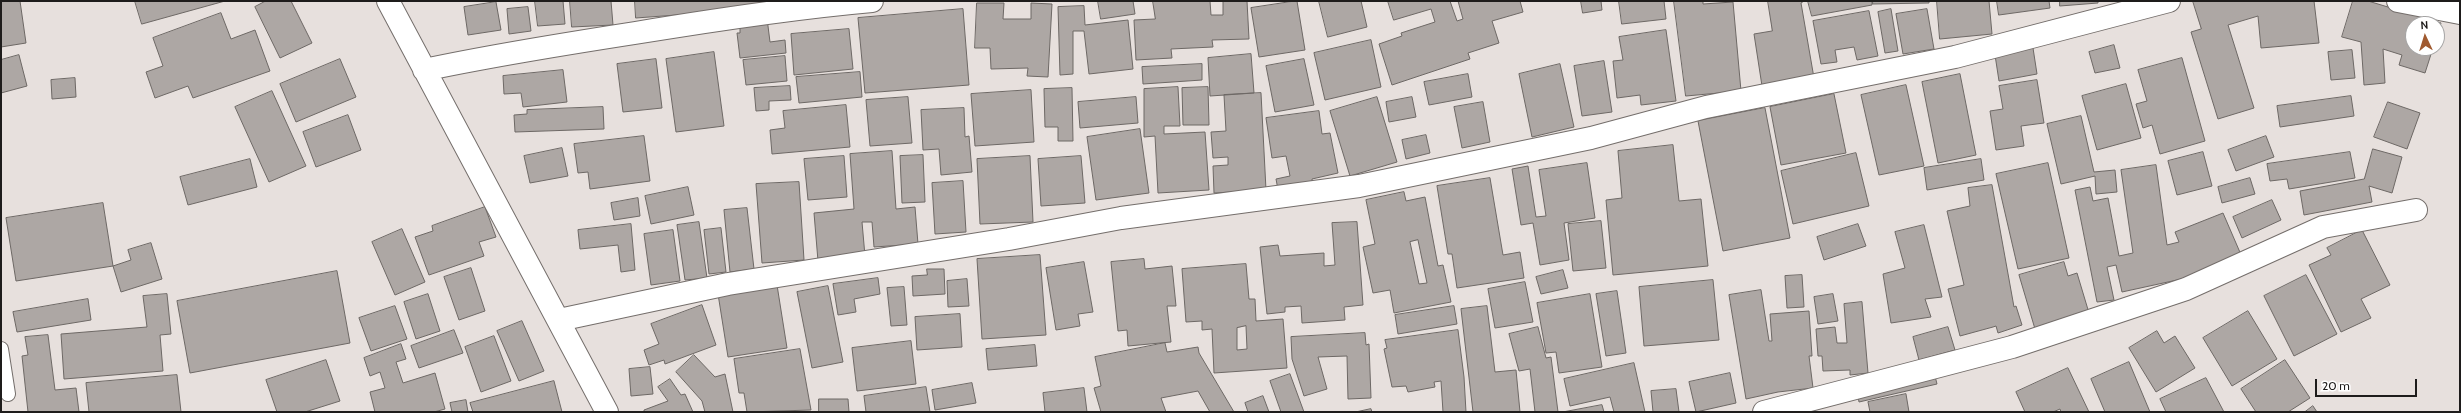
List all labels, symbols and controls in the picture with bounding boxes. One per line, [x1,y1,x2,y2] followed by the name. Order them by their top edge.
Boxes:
[2405,16,2445,56] north arrow
[2420,18,2429,32] text: N
[2317,371,2419,397] scale bar
[2322,378,2350,393] text: 20 m

